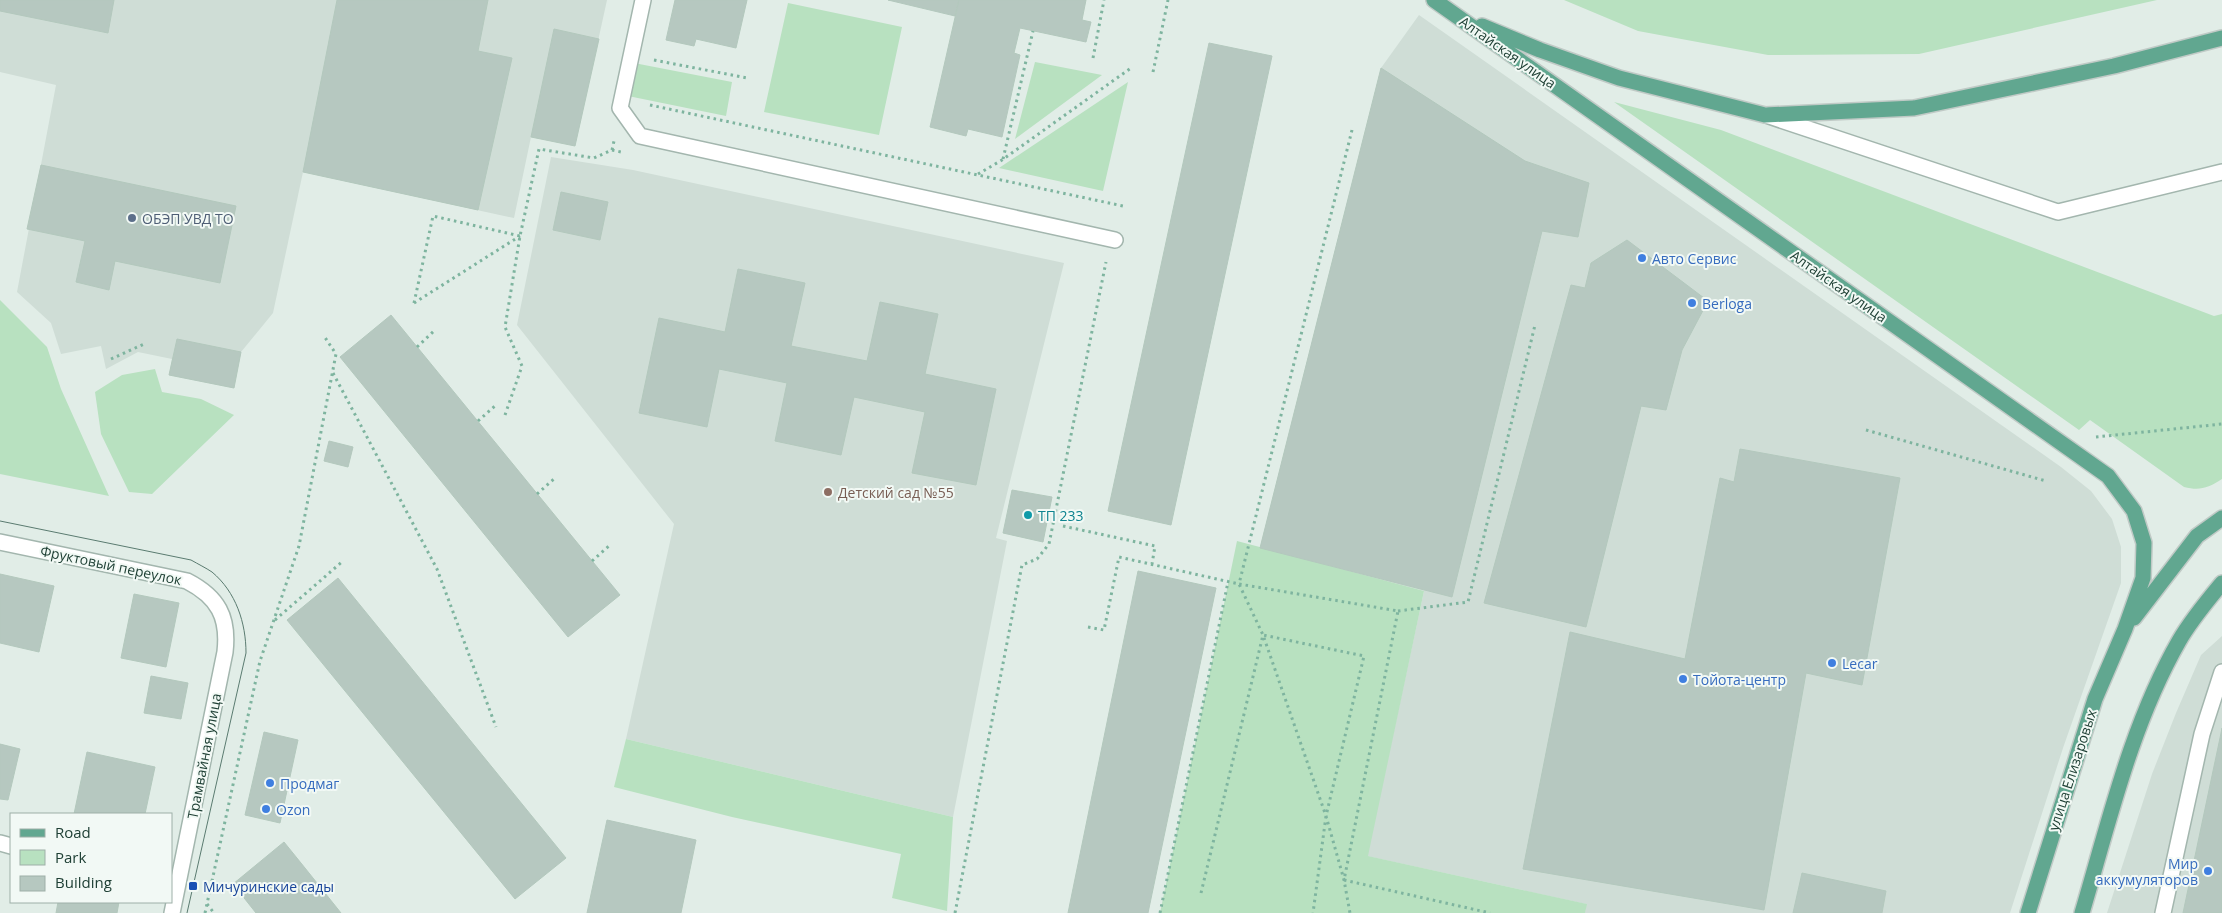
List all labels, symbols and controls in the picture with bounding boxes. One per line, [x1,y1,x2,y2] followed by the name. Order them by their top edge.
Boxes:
[1456,12,1560,92] street label: Алтайская улица
[142,209,234,228] place label: ОБЭП УВД ТО
[126,212,138,224] marker: ОБЭП УВД ТО
[1787,246,1891,326] street label: Алтайская улица
[1652,249,1737,268] place label: Авто Сервис
[1636,252,1648,264] marker: Авто Сервис
[1702,294,1752,313] place label: Berloga
[1686,297,1698,309] marker: Berloga
[838,483,954,502] place label: Детский сад №55
[822,486,834,498] marker: Детский сад №55
[1038,506,1084,525] place label: ТП 233
[1022,509,1034,521] marker: ТП 233
[39,541,184,589] street label: Фруктовый переулок
[1842,654,1878,673] place label: Lecar
[1826,657,1838,669] marker: Lecar
[1693,670,1786,689] place label: Тойота-центр
[1677,673,1689,685] marker: Тойота-центр
[183,692,225,820] street label: Трамвайная улица
[2043,706,2101,833] street label: улица Елизаровых
[280,774,339,793] place label: Продмаг
[264,777,276,789] marker: Продмаг
[276,800,310,819] place label: Ozon
[260,803,272,815] marker: Ozon
[10,813,172,903] legend
[55,822,91,842] text: Road
[55,847,86,867] text: Park
[2096,854,2198,889] place label: Мир аккумуляторов
[2202,865,2214,877] marker: Мир аккумуляторов
[55,872,112,892] text: Building
[203,877,334,896] place label: Мичуринские сады
[187,880,199,892] marker: Мичуринские сады

